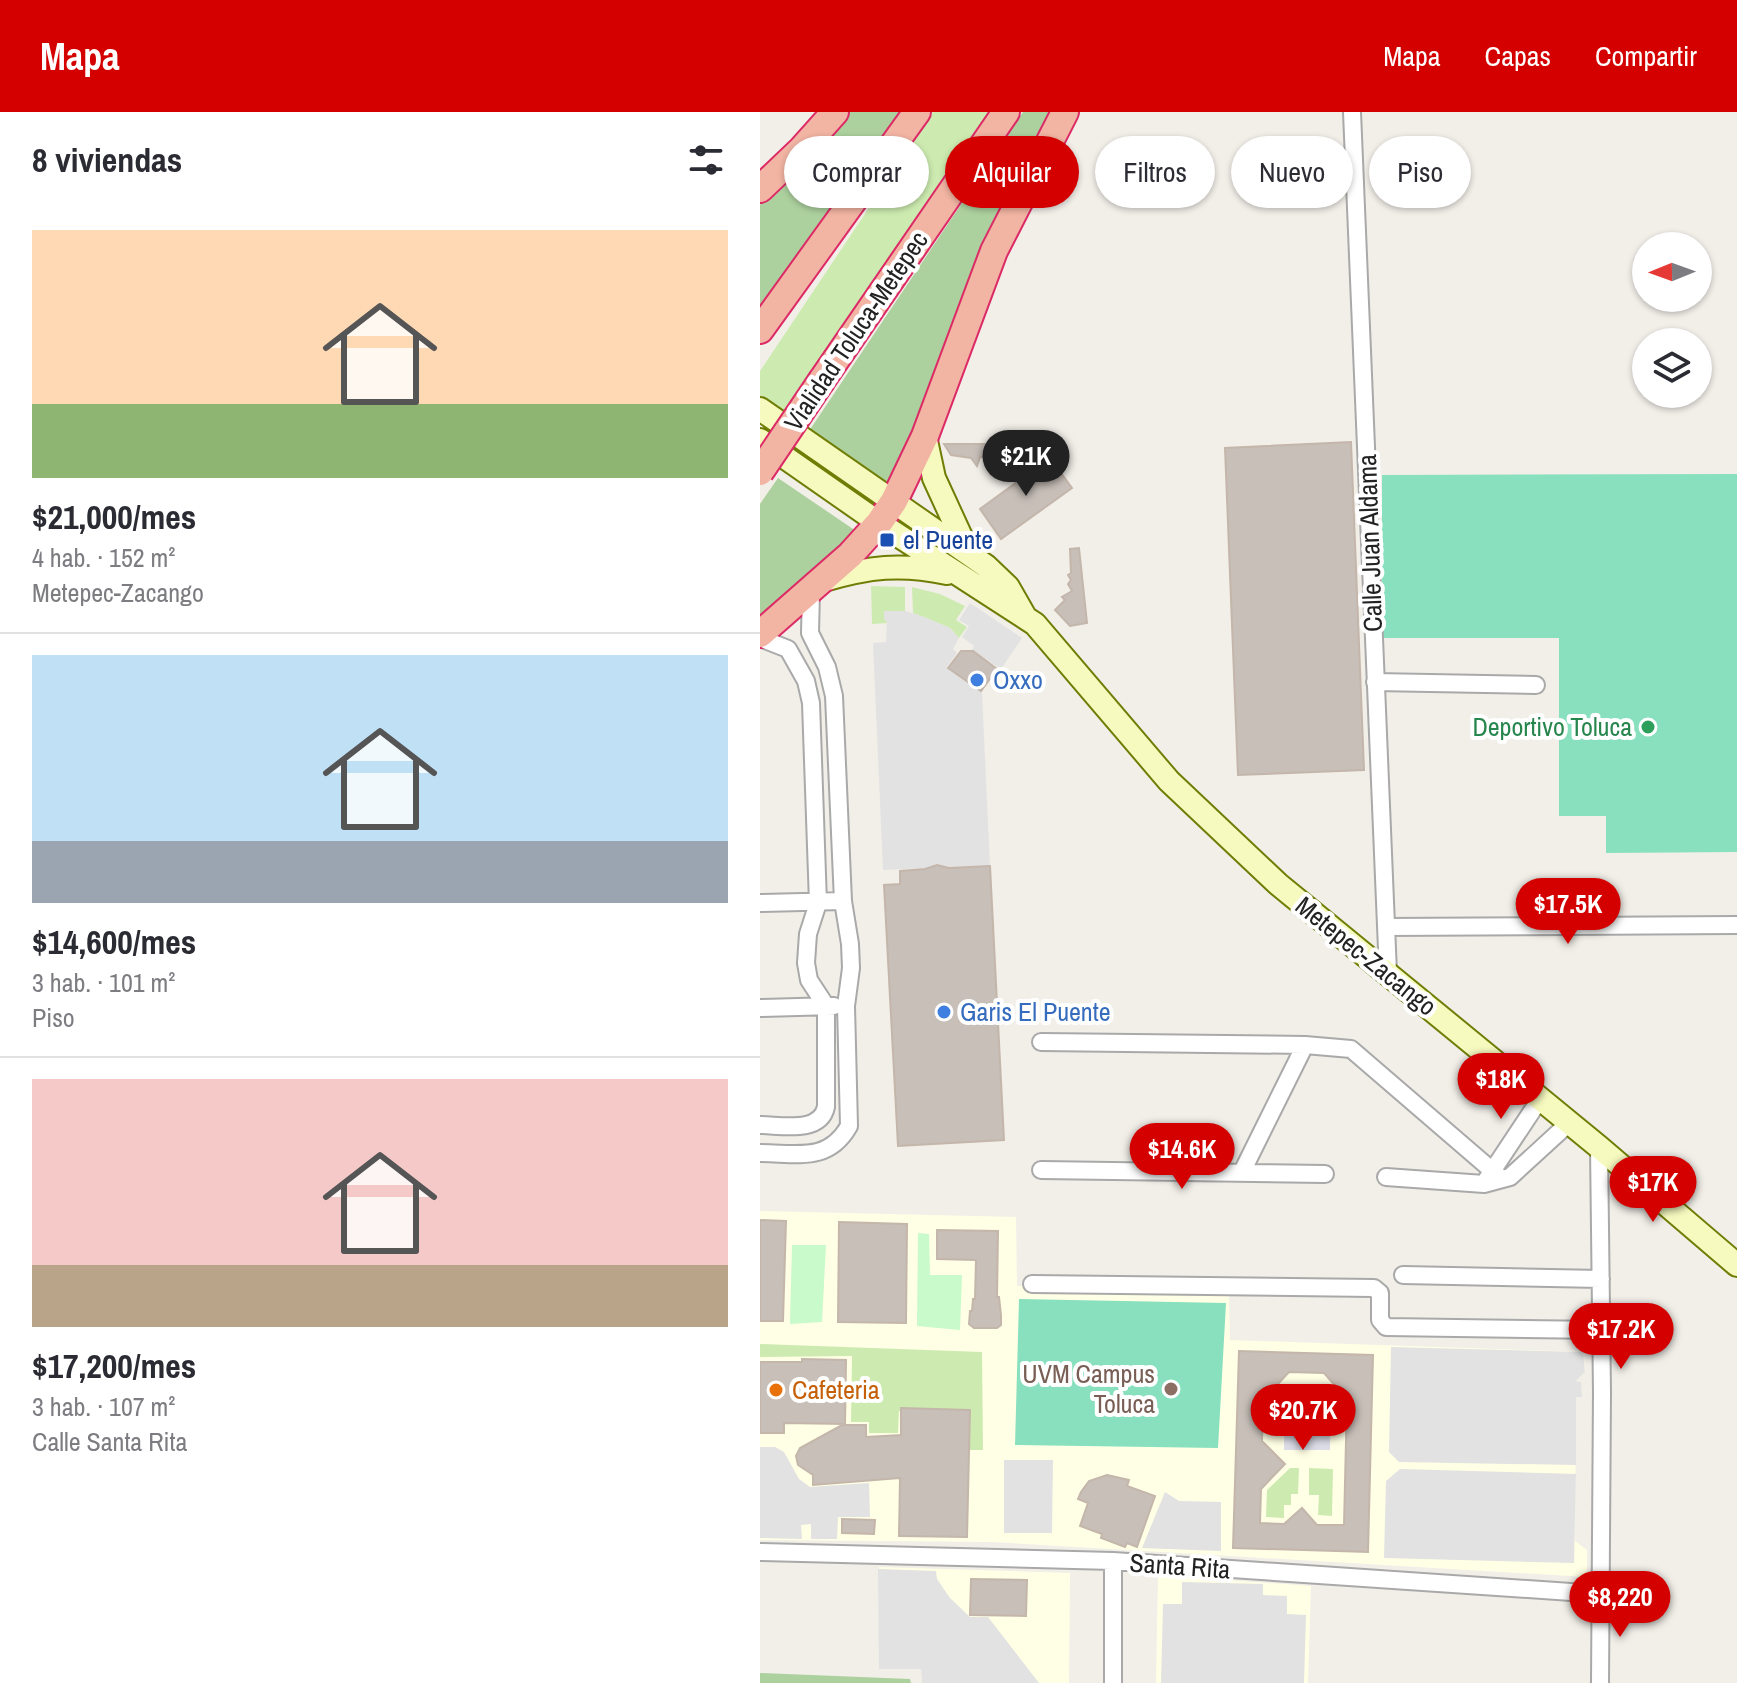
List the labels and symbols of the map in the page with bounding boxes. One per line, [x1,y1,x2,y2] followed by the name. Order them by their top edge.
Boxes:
[776,224,936,437] street label: Vialidad Toluca-Metepec
[1632,232,1712,312] north arrow
[979,430,1073,498] pin: $21K
[1349,453,1390,632] street label: Calle Juan Aldama
[903,522,993,557] place label: el Puente
[878,531,896,549] marker: el Puente
[993,662,1043,697] place label: Oxxo
[968,671,986,689] marker: Oxxo
[1472,709,1632,744] place label: Deportivo Toluca
[1639,718,1657,736] marker: Deportivo Toluca
[1503,878,1633,946] pin: $17.5K
[1289,888,1444,1023] street label: Metepec-Zacango
[960,994,1111,1029] place label: Garis El Puente
[935,1003,953,1021] marker: Garis El Puente
[1454,1053,1548,1121] pin: $18K
[1117,1123,1247,1191] pin: $14.6K
[1606,1156,1700,1224] pin: $17K
[1556,1303,1686,1371] pin: $17.2K
[1022,1356,1155,1421] place label: UVM Campus Toluca
[792,1372,880,1407] place label: Cafeteria
[1162,1380,1180,1398] marker: UVM Campus Toluca
[767,1381,785,1399] marker: Cafeteria
[1238,1384,1368,1452] pin: $20.7K
[1129,1545,1232,1586] street label: Santa Rita
[1555,1571,1685,1639] pin: $8,220

